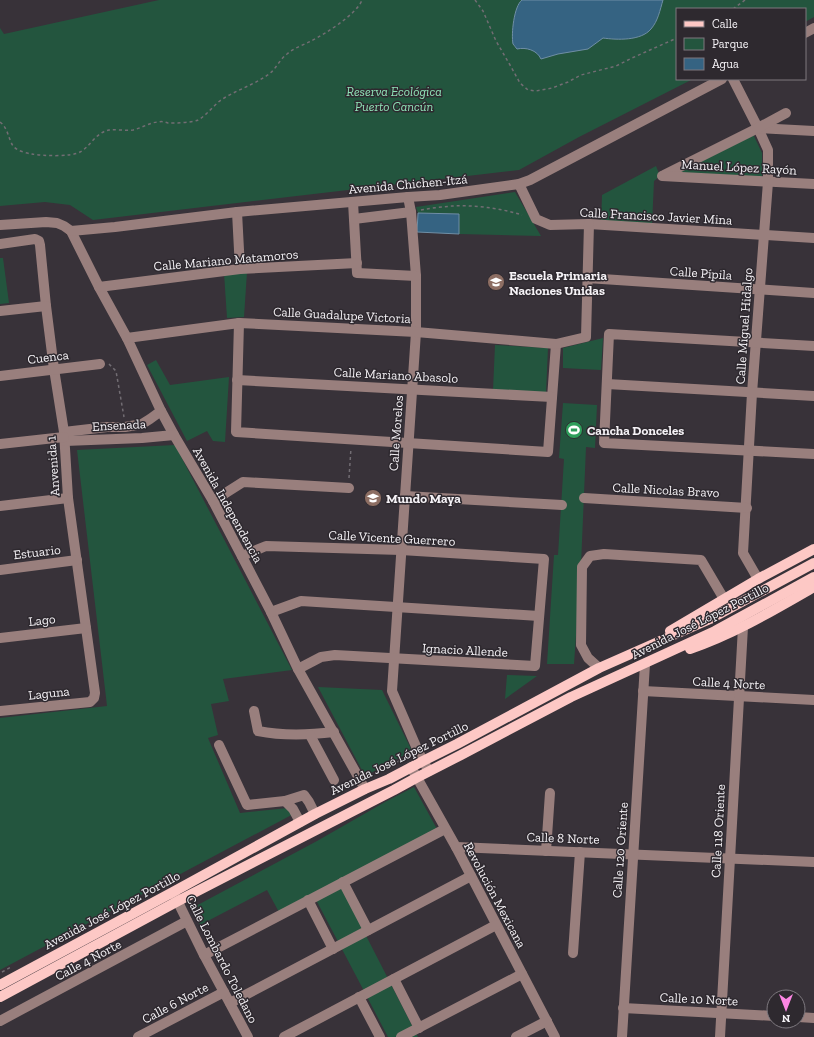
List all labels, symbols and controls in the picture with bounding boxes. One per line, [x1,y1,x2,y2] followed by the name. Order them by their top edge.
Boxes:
[676,8,806,80] legend
[712,17,738,31] text: Calle
[712,37,749,51] text: Parque
[712,57,739,71] text: Agua
[346,84,442,114] park label: Reserva Ecológica Puerto Cancún
[681,156,798,178] street label: Manuel López Rayón
[348,171,469,197] street label: Avenida Chichen-Itzá
[579,205,733,228] street label: Calle Francisco Javier Mina
[153,246,299,274] street label: Calle Mariano Matamoros
[669,263,733,283] street label: Calle Pípila
[732,267,756,385] street label: Calle Miguel Hidalgo
[509,268,607,298] place label: Escuela Primaria Naciones Unidas
[486,272,506,292] school or university icon: Escuela Primaria Naciones Unidas
[273,304,412,326] street label: Calle Guadalupe Victoria
[26,347,70,367] street label: Cuenca
[333,364,459,386] street label: Calle Mariano Abasolo
[386,394,406,471] street label: Calle Morelos
[92,416,147,434] street label: Ensenada
[564,420,584,440] sports icon: Cancha Donceles
[587,423,684,438] place label: Cancha Donceles
[43,435,63,497] street label: Anvenida 1
[190,445,266,566] street label: Avenida Independencia
[612,480,720,500] street label: Calle Nicolas Bravo
[363,488,383,508] school or university icon: Mundo Maya
[386,491,461,506] place label: Mundo Maya
[328,527,456,549] street label: Calle Vicente Guerrero
[13,542,62,562] street label: Estuario
[629,580,771,662] street label: Avenida José López Portillo
[28,611,57,629] street label: Lago
[422,640,508,660] street label: Ignacio Allende
[692,674,766,692] street label: Calle 4 Norte
[28,683,71,703] street label: Laguna
[327,718,471,798] street label: Avenida José López Portillo
[708,784,728,878] street label: Calle 118 Oriente
[609,802,631,898] street label: Calle 120 Oriente
[526,829,600,847] street label: Calle 8 Norte
[461,839,530,951] street label: Revolución Mexicana
[41,868,183,952] street label: Avenida José López Portillo
[183,892,261,1026] street label: Calle Lombardo Toledano
[52,936,124,984] street label: Calle 4 Norte
[139,979,211,1027] street label: Calle 6 Norte
[659,989,739,1009] street label: Calle 10 Norte
[766,989,806,1029] north arrow
[781,1012,790,1025] text: N

